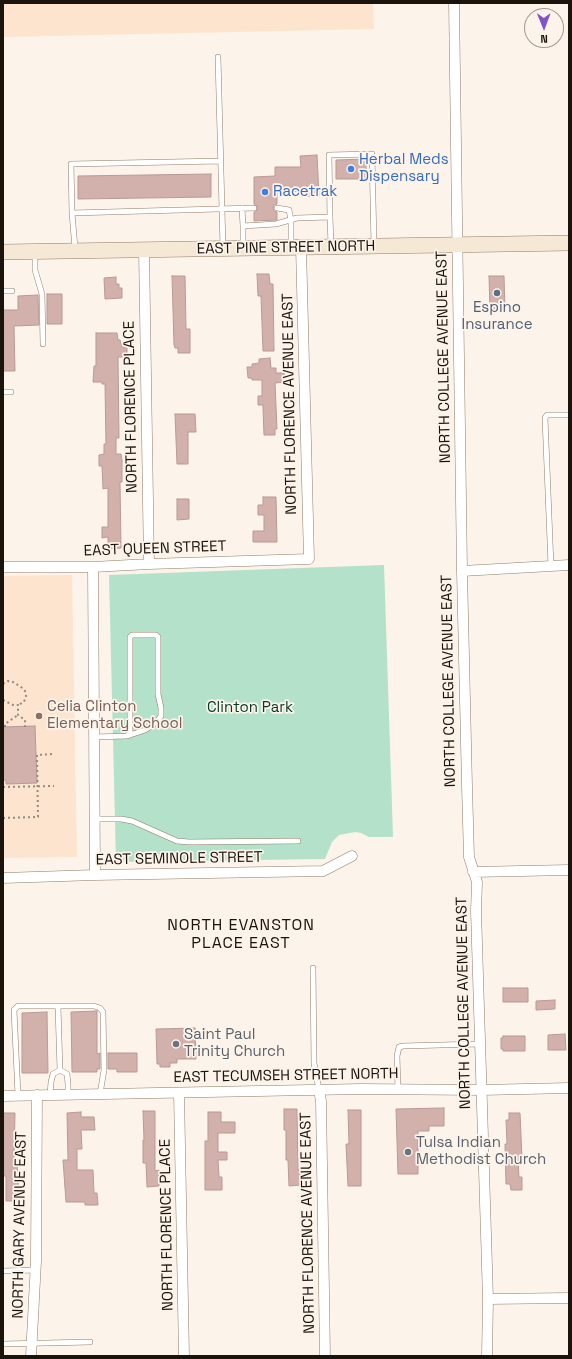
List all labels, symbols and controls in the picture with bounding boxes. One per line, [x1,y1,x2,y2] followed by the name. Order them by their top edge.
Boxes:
[524,8,564,48] north arrow
[540,32,548,46] text: N
[359,151,449,186] place label: Herbal Meds Dispensary
[346,164,356,174] marker: Herbal Meds Dispensary
[273,183,337,201] place label: Racetrak
[260,187,270,197] marker: Racetrak
[196,237,376,259] street label: EAST PINE STREET NORTH
[433,251,455,463] street label: NORTH COLLEGE AVENUE EAST
[492,288,502,298] marker: Espino Insurance
[279,293,301,515] street label: NORTH FLORENCE AVENUE EAST
[461,299,533,334] place label: Espino Insurance
[120,321,142,493] street label: NORTH FLORENCE PLACE
[83,538,227,560] street label: EAST QUEEN STREET
[438,575,460,787] street label: NORTH COLLEGE AVENUE EAST
[47,698,183,733] place label: Celia Clinton Elementary School
[207,699,293,717] park label: Clinton Park
[34,711,44,721] marker: Celia Clinton Elementary School
[95,849,263,869] street label: EAST SEMINOLE STREET
[453,897,475,1109] street label: NORTH COLLEGE AVENUE EAST
[167,916,315,954] district label: NORTH EVANSTON PLACE EAST
[184,1026,285,1061] place label: Saint Paul Trinity Church
[171,1039,181,1049] marker: Saint Paul Trinity Church
[173,1065,399,1087] street label: EAST TECUMSEH STREET NORTH
[297,1112,319,1334] street label: NORTH FLORENCE AVENUE EAST
[9,1131,31,1319] street label: NORTH GARY AVENUE EAST
[416,1134,546,1169] place label: Tulsa Indian Methodist Church
[156,1139,178,1311] street label: NORTH FLORENCE PLACE
[403,1147,413,1157] marker: Tulsa Indian Methodist Church

